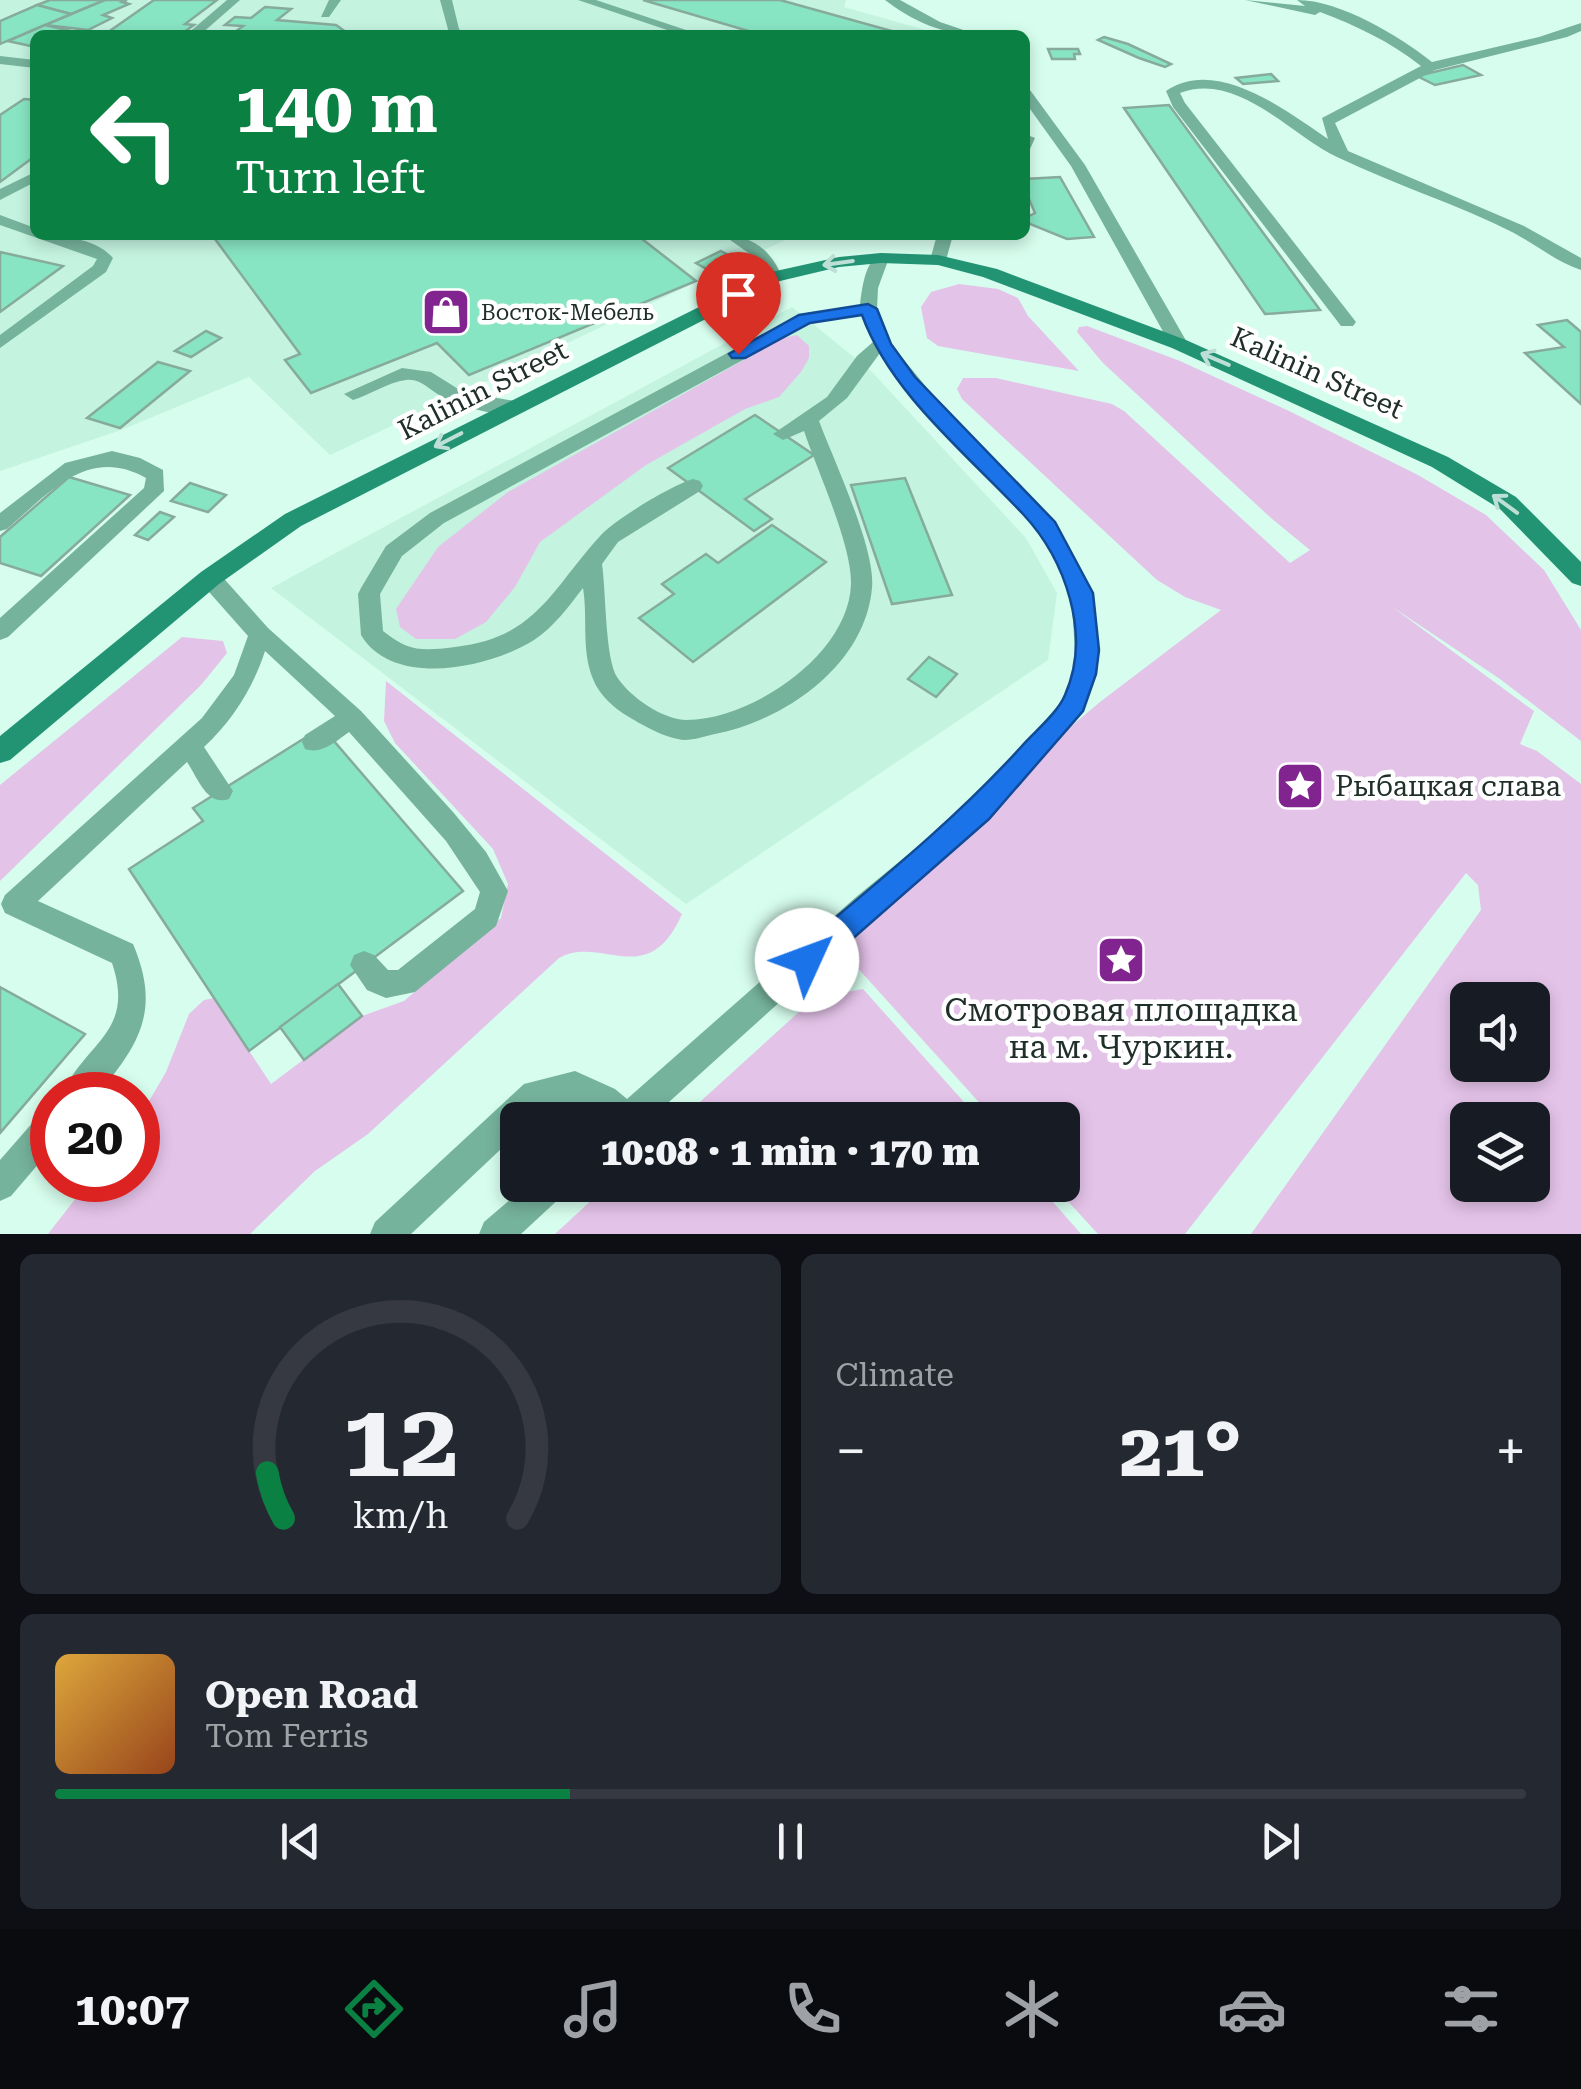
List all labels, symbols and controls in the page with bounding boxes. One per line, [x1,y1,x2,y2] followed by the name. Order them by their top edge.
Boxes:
[235,67,438,149] text: 140 m
[70,70,200,200] icon: left
[235,151,425,204] text: Turn left
[696,252,781,355] pin
[822,254,854,273] one-way arrow
[711,267,766,322] icon: arrive
[420,286,472,338] shop icon: Восток-Мебель
[481,300,654,325] place label: Восток-Мебель
[1226,320,1408,426] street label: Kalinin Street
[393,333,573,447] street label: Kalinin Street
[1200,349,1231,367] one-way arrow
[434,432,464,451] one-way arrow
[1492,493,1519,514] one-way arrow
[1274,760,1326,812] place icon: Рыбацкая слава
[1335,770,1561,803] place label: Рыбацкая слава
[755,908,859,1012] position arrow
[1095,934,1147,986] place icon: Смотровая площадка на м. Чуркин.
[1450,982,1550,1202] map controls
[1450,982,1550,1082] button: sound
[945,991,1297,1066] place label: Смотровая площадка на м. Чуркин.
[30,1072,160,1202] speed limit sign: 20
[1450,1102,1550,1202] button: layers
[600,1130,980,1174] text: 10:08 · 1 min · 170 m
[836,1356,954,1394] text: Climate
[342,1380,458,1501] text: 12
[1120,1406,1242,1494] text: 21°
[836,1419,866,1483] text: −
[1495,1419,1526,1483] text: +
[352,1495,448,1537] text: km/h
[205,1673,418,1717] text: Open Road
[205,1717,368,1755] text: Tom Ferris
[273,1814,328,1869] icon: previous
[763,1814,818,1869] icon: pause
[1253,1814,1308,1869] icon: next
[339,1974,409,2044] icon: directions
[558,1974,628,2044] icon: music
[778,1974,848,2044] icon: phone
[997,1974,1067,2044] icon: climate
[1217,1974,1287,2044] icon: car
[1436,1974,1506,2044] icon: filters
[75,1983,190,2036] text: 10:07

